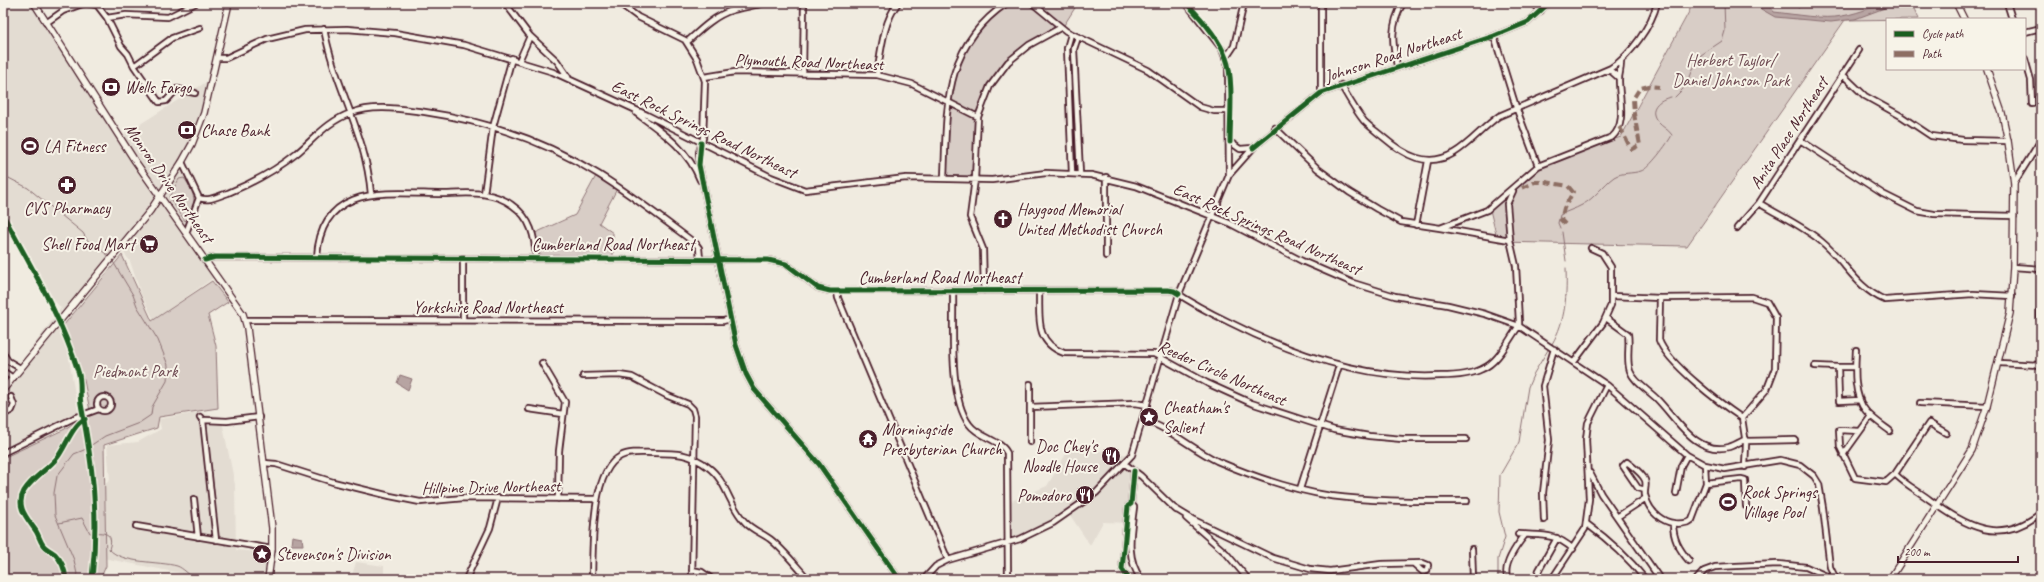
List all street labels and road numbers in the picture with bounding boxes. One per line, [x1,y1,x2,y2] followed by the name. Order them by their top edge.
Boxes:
[1321,22,1466,87] street label: Johnson Road Northeast
[734,49,886,75] street label: Plymouth Road Northeast
[1745,71,1834,193] street label: Anita Place Northeast
[608,75,802,184] street label: East Rock Springs Road Northeast
[120,119,219,249] street label: Monroe Drive Northeast
[1170,178,1366,281] street label: East Rock Springs Road Northeast
[532,234,697,255] street label: Cumberland Road Northeast
[859,267,1024,288] street label: Cumberland Road Northeast
[413,297,565,318] street label: Yorkshire Road Northeast
[1155,335,1291,412] street label: Reeder Circle Northeast
[421,475,563,499] street label: Hillpine Drive Northeast

